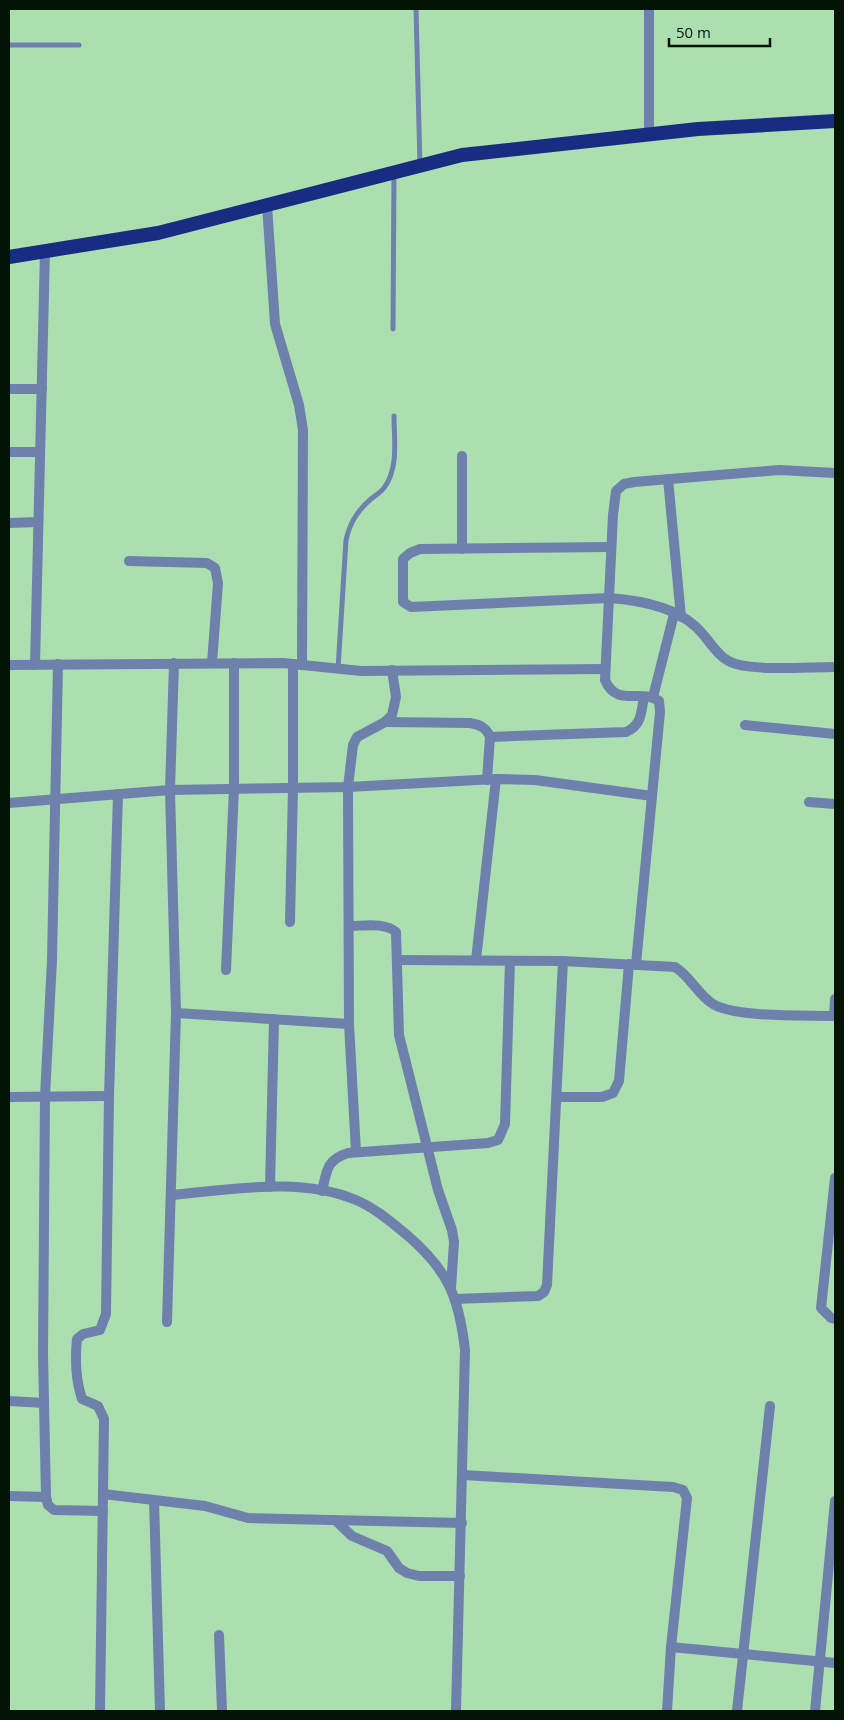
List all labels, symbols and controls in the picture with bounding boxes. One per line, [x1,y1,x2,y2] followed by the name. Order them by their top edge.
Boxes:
[669,15,770,47] scale bar
[676,22,711,42] text: 50 m

